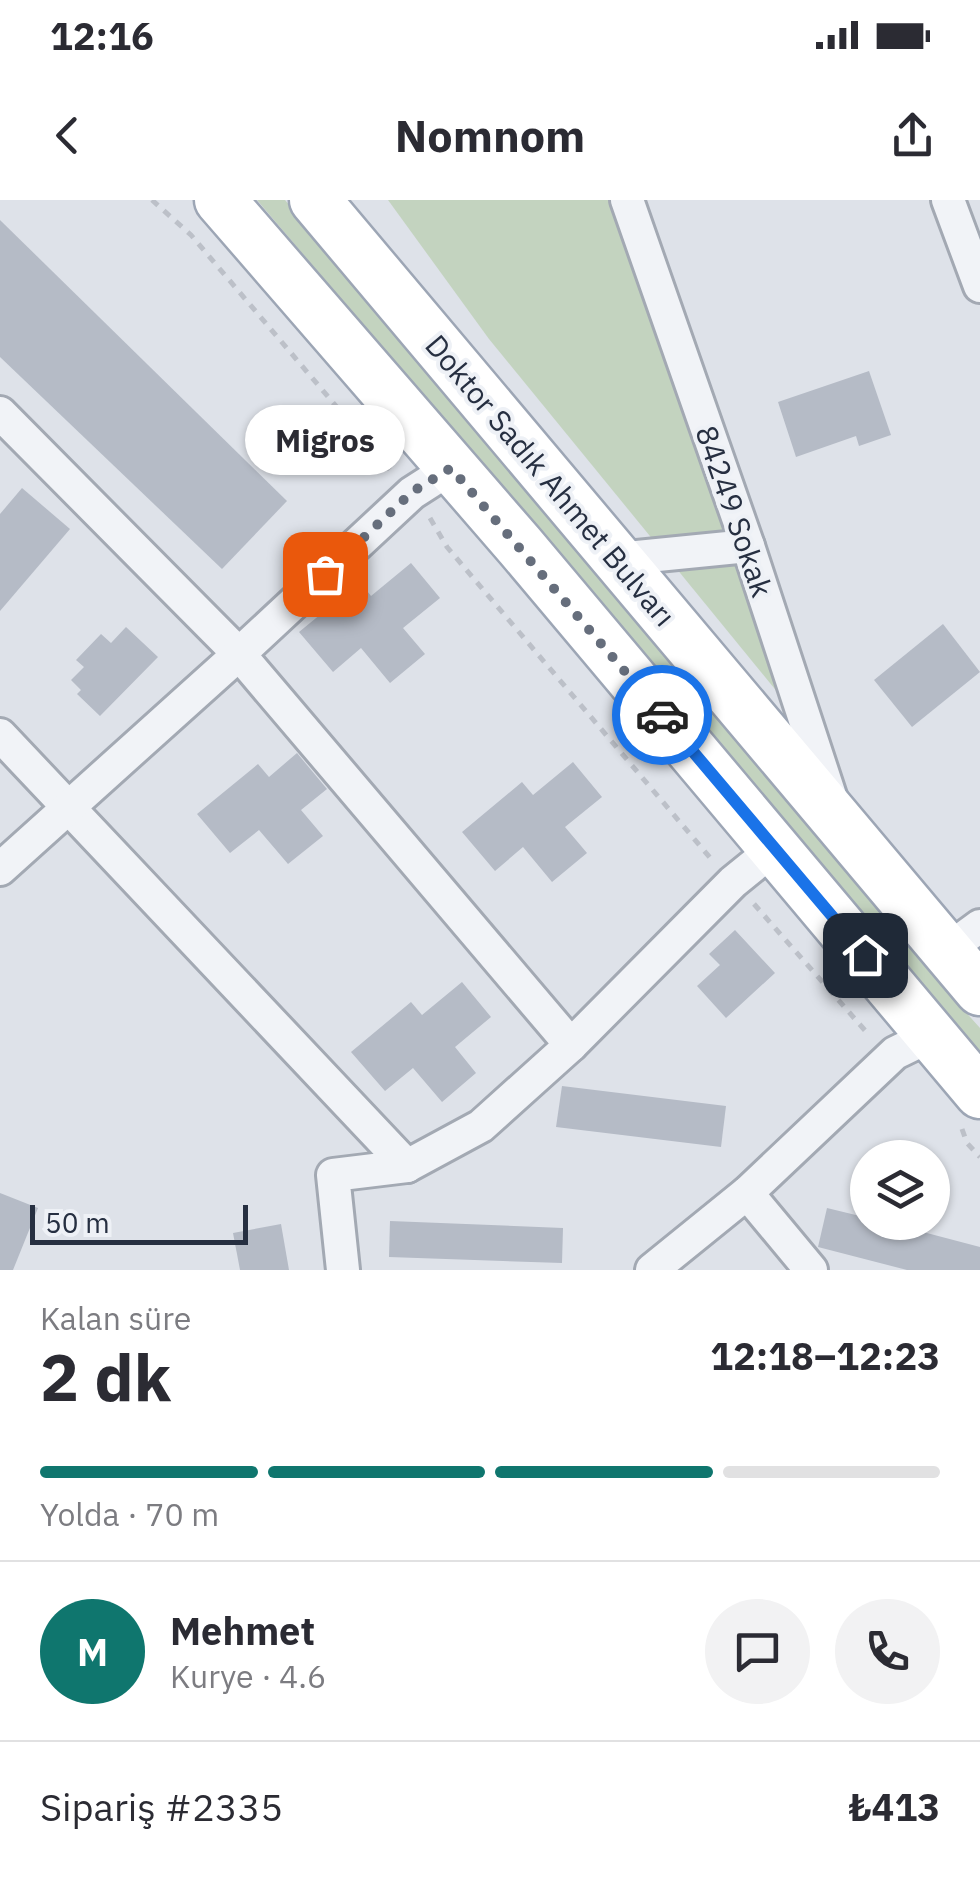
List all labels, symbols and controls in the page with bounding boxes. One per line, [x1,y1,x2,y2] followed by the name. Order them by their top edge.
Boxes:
[50,11,154,60] text: 12:16
[395,106,585,164] text: Nomnom
[40,108,95,163] icon: back
[885,108,940,163] icon: share
[417,326,685,634] street label: Doktor Sadık Ahmet Bulvarı
[245,404,405,474] callout: Migros
[275,419,375,461] text: Migros
[687,420,783,602] street label: 84249 Sokak
[283,532,368,617] pin
[298,547,353,602] icon: bag
[612,665,712,765] courier
[635,688,690,743] icon: car
[823,913,908,998] pin
[838,928,893,983] icon: home
[850,1140,950,1240] map controls
[850,1140,950,1240] button: layers
[30,1200,248,1244] scale bar
[45,1204,110,1241] text: 50 m
[40,1297,191,1339] text: Kalan süre
[710,1331,940,1380] text: 12:18–12:23
[40,1334,171,1419] text: 2 dk
[40,1493,219,1535] text: Yolda · 70 m
[705,1599,810,1704] button: chat
[835,1599,940,1704] button: phone
[170,1606,315,1655] text: Mehmet
[77,1627,108,1676] text: M
[170,1655,326,1697] text: Kurye · 4.6
[40,1782,283,1831] text: Sipariş #2335
[848,1782,940,1831] text: ₺413

